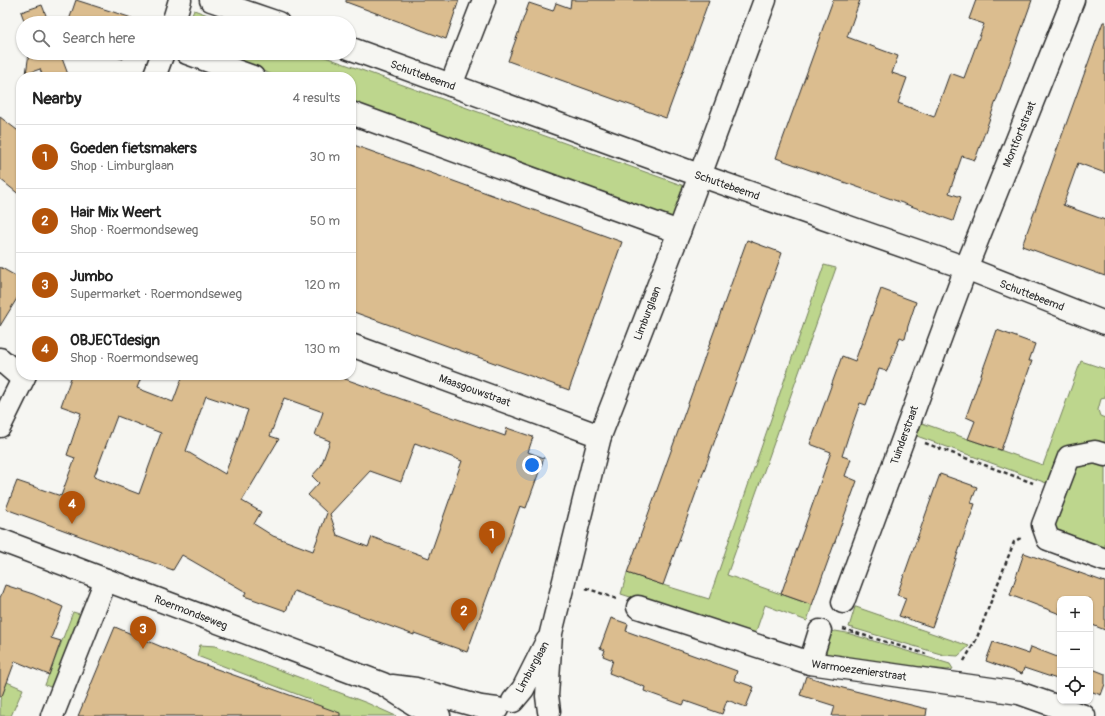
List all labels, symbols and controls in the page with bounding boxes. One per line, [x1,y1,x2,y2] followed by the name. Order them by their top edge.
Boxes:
[16,16,356,60] search box
[30,27,52,49] icon: search
[62,29,135,48] text: Search here
[389,58,457,93] street label: Schuttebeemd
[32,88,81,109] text: Nearby
[293,90,340,106] text: 4 results
[1000,99,1039,169] street label: Montfortstraat
[70,139,197,158] text: Goeden fietsmakers
[42,149,48,165] text: 1
[310,149,340,165] text: 30 m
[70,158,174,174] text: Shop · Limburglaan
[692,168,761,203] street label: Schuttebeemd
[70,203,161,222] text: Hair Mix Weert
[41,213,49,229] text: 2
[310,213,340,229] text: 50 m
[70,222,198,238] text: Shop · Roermondseweg
[70,267,113,286] text: Jumbo
[41,277,49,293] text: 3
[304,277,340,293] text: 120 m
[998,277,1066,314] street label: Schuttebeemd
[631,284,664,342] street label: Limburglaan
[70,286,242,302] text: Supermarket · Roermondseweg
[70,331,160,350] text: OBJECTdesign
[41,341,49,357] text: 4
[304,341,340,357] text: 130 m
[70,350,198,366] text: Shop · Roermondseweg
[437,372,513,410] street label: Maasgouwstraat
[888,403,921,466] street label: Tuinderstraat
[522,455,542,475] your location
[59,491,85,524] pin: 4
[479,521,505,554] pin: 1
[152,593,230,633] street label: Roermondseweg
[1057,596,1093,704] map controls
[1057,596,1093,632] button: +
[451,598,477,631] pin: 2
[130,616,156,649] pin: 3
[1057,632,1093,668] button: −
[513,639,552,695] street label: Limburglaan
[811,657,908,684] street label: Warmoezenierstraat
[1057,668,1093,704] button: locate

